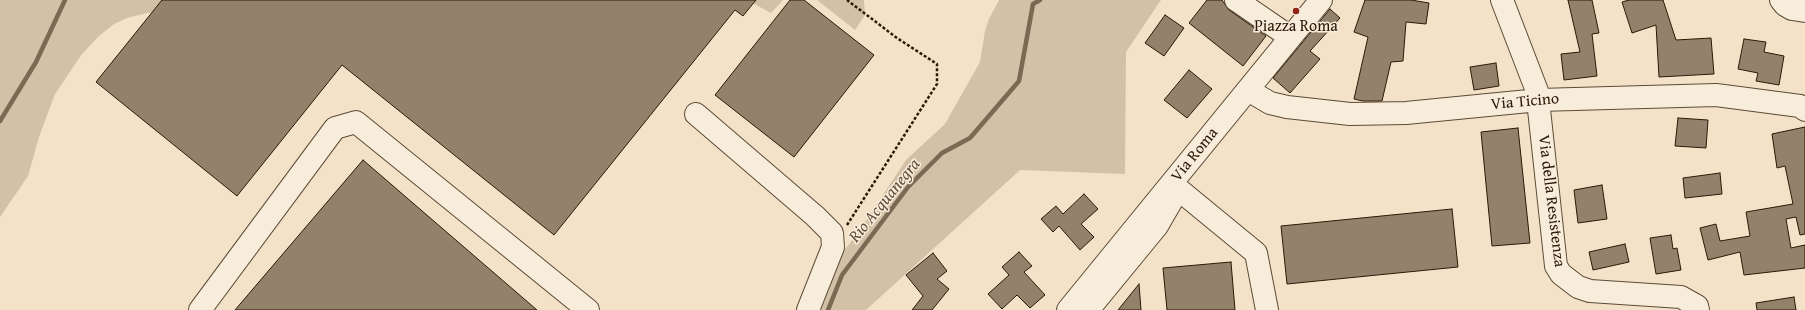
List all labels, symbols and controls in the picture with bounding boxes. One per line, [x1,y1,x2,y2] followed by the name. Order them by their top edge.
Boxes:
[1291,6,1301,16] marker: Piazza Roma
[1254,17,1338,37] place label: Piazza Roma
[1490,89,1560,115] street label: Via Ticino
[1167,124,1223,186] street label: Via Roma
[1533,134,1569,268] street label: Via della Resistenza
[845,155,925,247] water label: Rio Acquanegra

